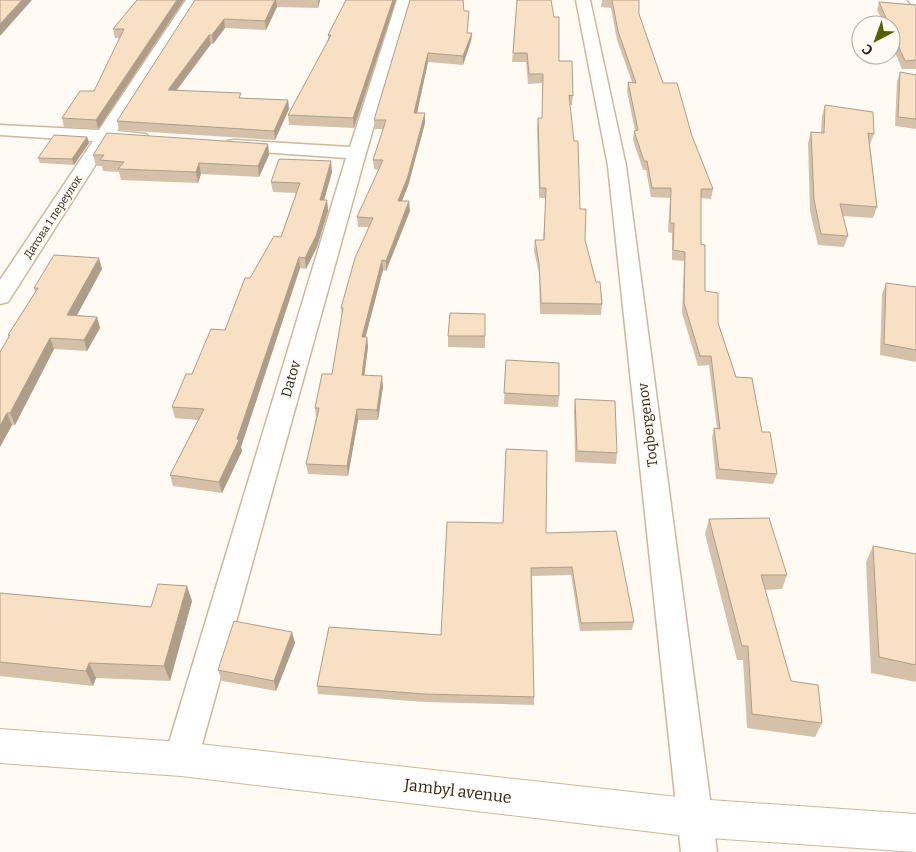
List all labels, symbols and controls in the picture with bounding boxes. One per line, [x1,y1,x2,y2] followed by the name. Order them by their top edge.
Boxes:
[851,15,901,65] north arrow
[859,40,877,59] text: С
[21,173,85,261] street label: Датова 1 переулок
[278,358,305,399] street label: Datov
[634,381,662,468] street label: Toqbergenov
[402,775,513,807] street label: Jambyl avenue

